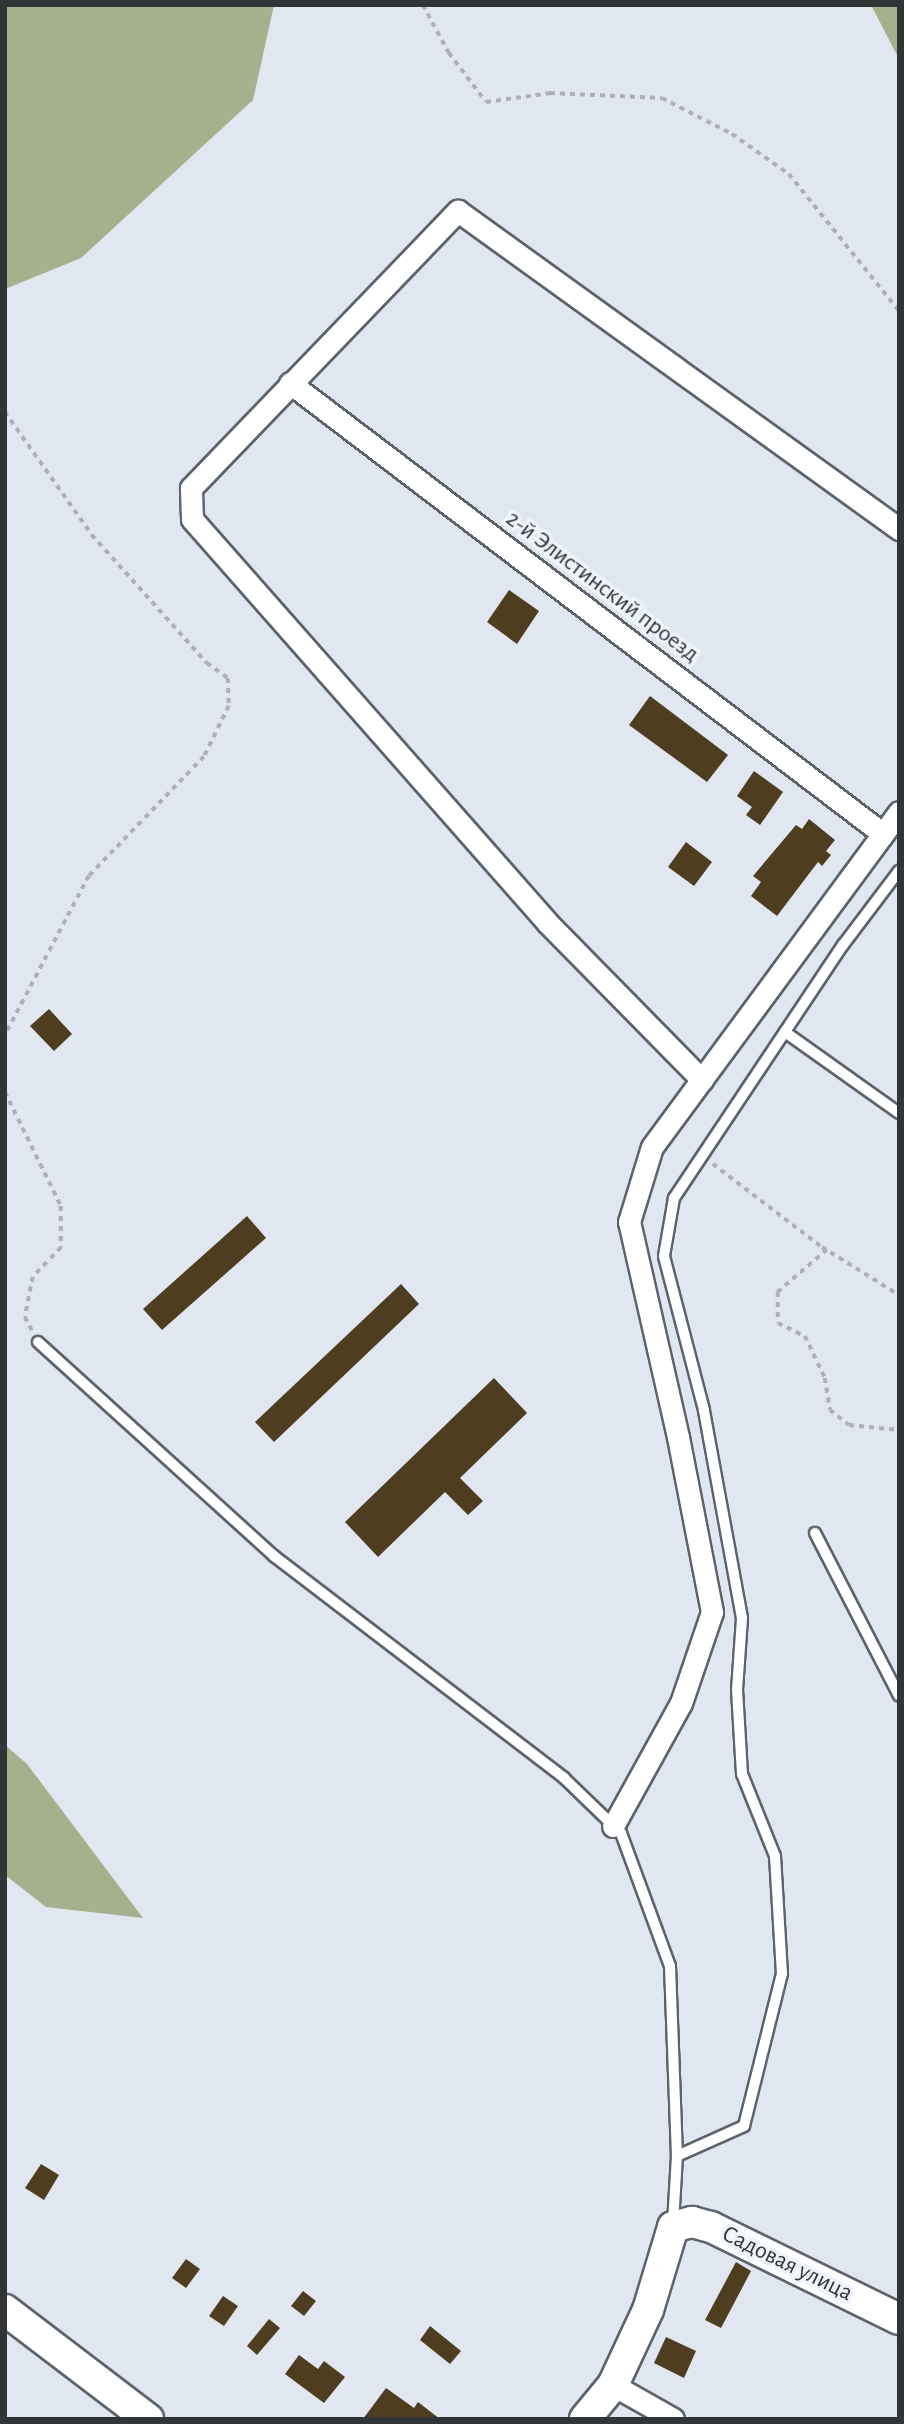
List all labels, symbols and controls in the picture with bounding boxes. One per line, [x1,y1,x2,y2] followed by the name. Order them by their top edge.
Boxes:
[500,505,704,669] street label: 2-й Элистинский проезд
[717,2220,857,2308] street label: Садовая улица

